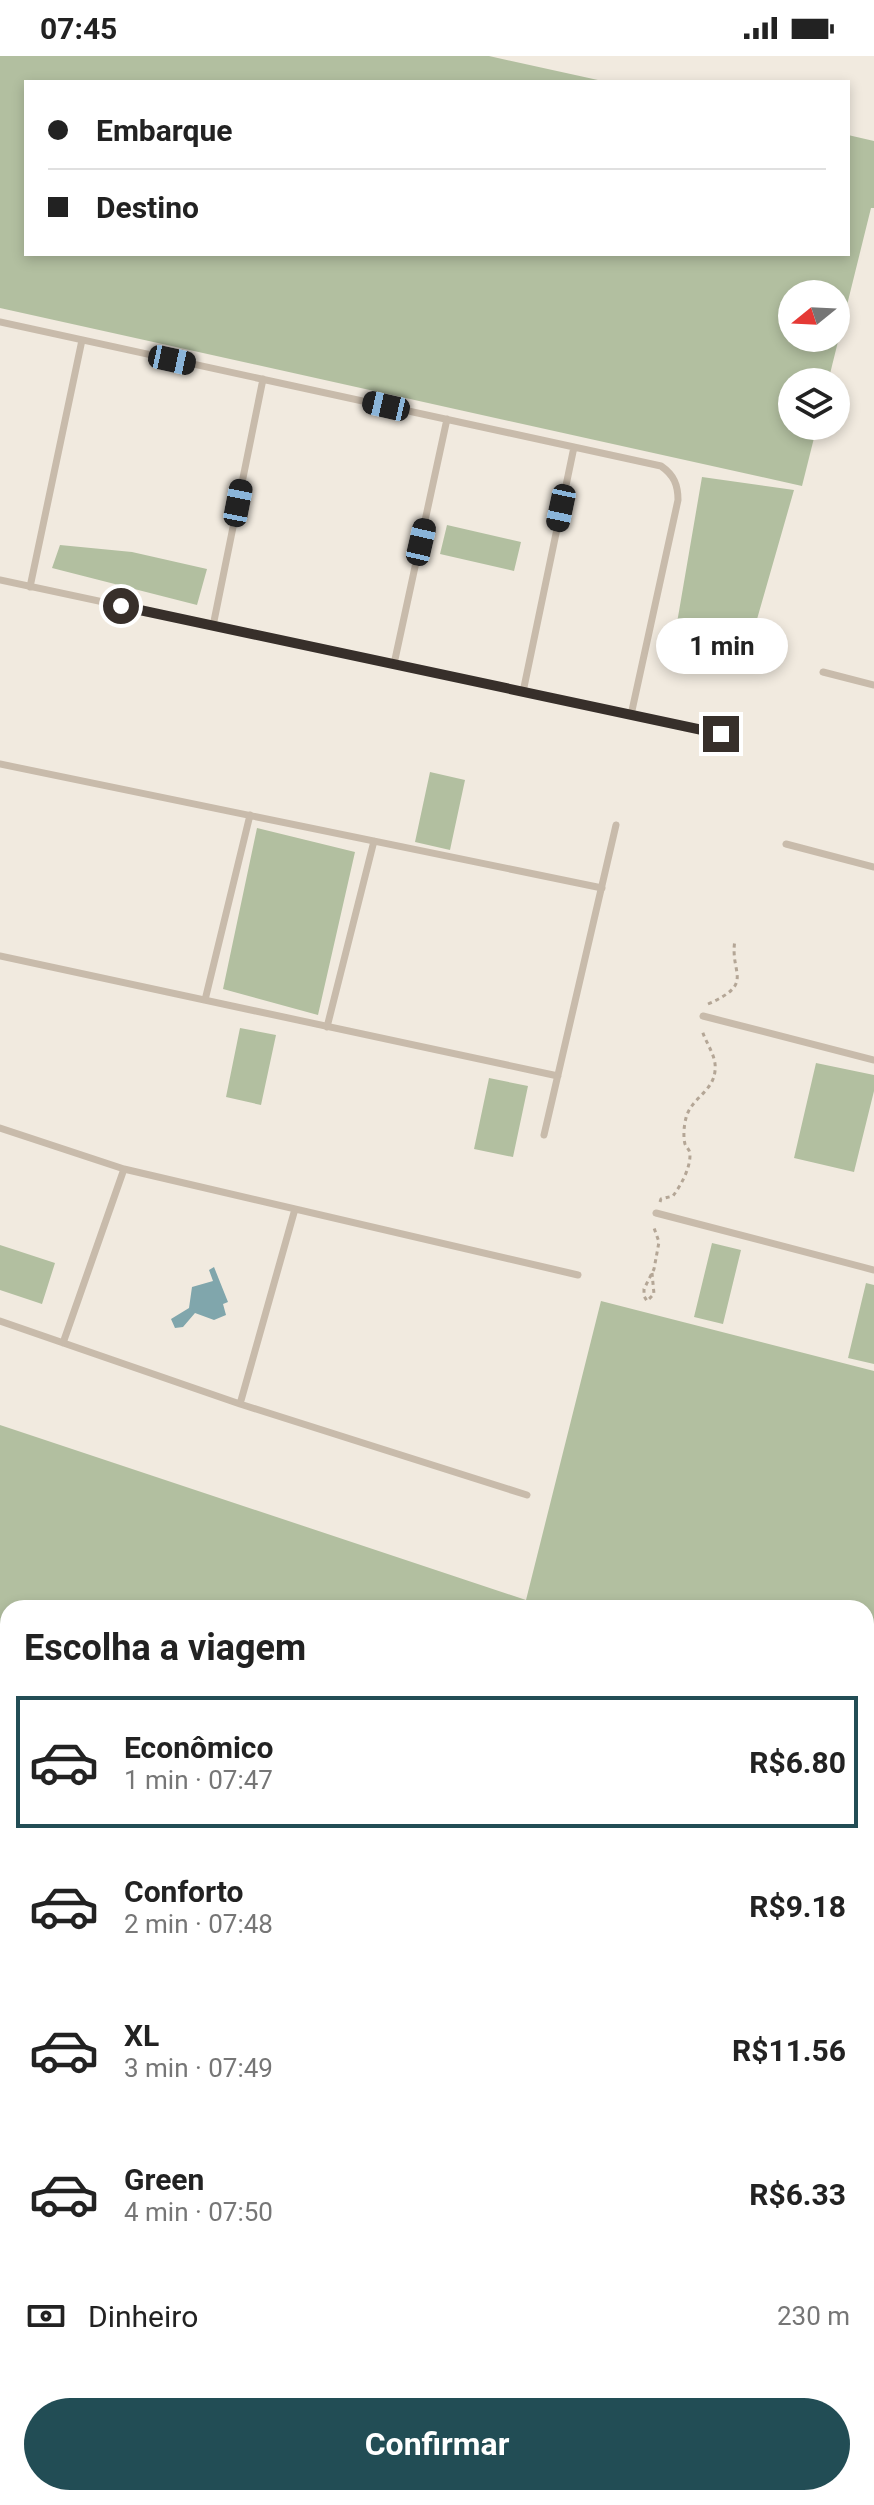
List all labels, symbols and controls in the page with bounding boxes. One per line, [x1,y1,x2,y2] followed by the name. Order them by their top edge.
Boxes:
[40,11,117,46] text: 07:45
[96,113,232,148] text: Embarque
[96,190,199,225] text: Destino
[778,280,850,352] north arrow
[778,280,850,440] map controls
[146,343,198,377] car
[778,368,850,440] button: layers
[360,389,412,423] car
[222,477,254,529] car
[544,482,578,534] car
[404,516,438,568] car
[103,588,139,624] route start
[655,618,787,674] callout: 1 min
[689,631,755,661] text: 1 min
[703,716,739,752] route end
[24,1627,306,1669] text: Escolha a viagem
[28,1726,100,1798] icon: car
[124,1730,273,1765] text: Econômico
[749,1745,846,1780] text: R$6.80
[124,1765,273,1795] text: 1 min · 07:47
[28,1870,100,1942] icon: car
[124,1874,243,1909] text: Conforto
[749,1889,846,1924] text: R$9.18
[124,1909,273,1939] text: 2 min · 07:48
[28,2014,100,2086] icon: car
[124,2018,159,2053] text: XL
[732,2033,846,2068] text: R$11.56
[124,2053,273,2083] text: 3 min · 07:49
[28,2158,100,2230] icon: car
[124,2162,204,2197] text: Green
[749,2177,846,2212] text: R$6.33
[124,2197,273,2227] text: 4 min · 07:50
[24,2294,68,2338] icon: cash
[88,2299,198,2334] text: Dinheiro
[777,2301,850,2331] text: 230 m
[24,2398,850,2490] button: Confirmar

